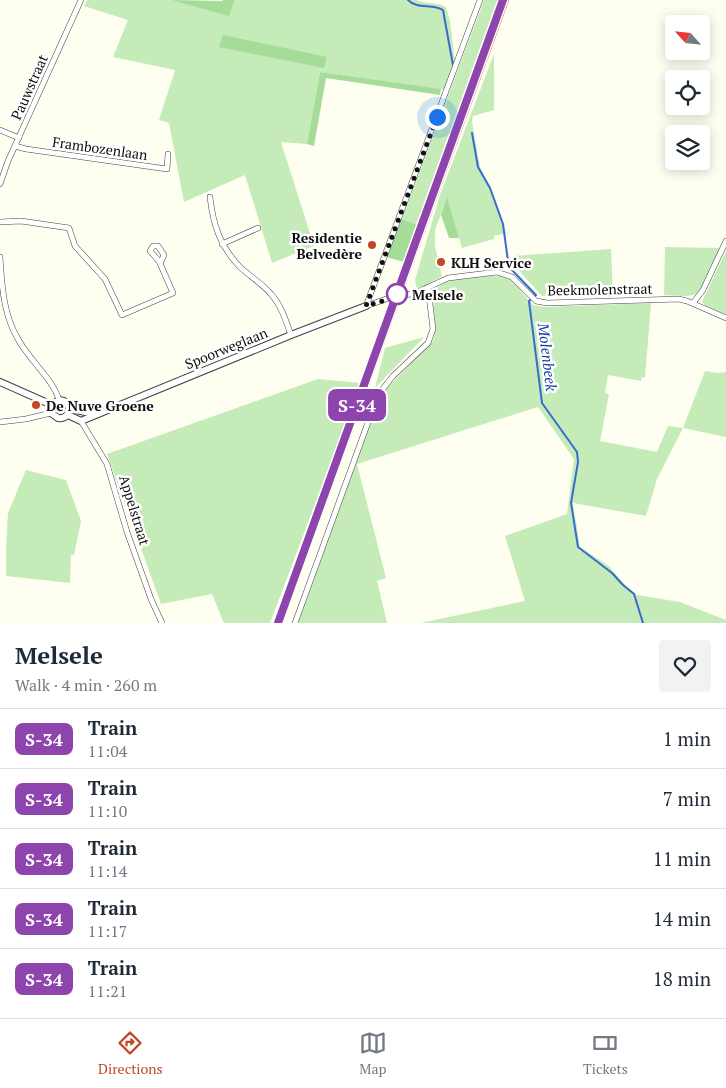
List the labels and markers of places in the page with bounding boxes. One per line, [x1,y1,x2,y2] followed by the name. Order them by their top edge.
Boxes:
[291,228,362,263] place label: Residentie Belvedère
[366,239,378,251] marker: Residentie Belvedère
[451,253,532,272] place label: KLH Service
[435,256,447,268] marker: KLH Service
[386,283,408,305] marker: Melsele
[412,285,464,304] place label: Melsele
[46,396,154,415] place label: De Nuve Groene
[30,399,42,411] marker: De Nuve Groene

